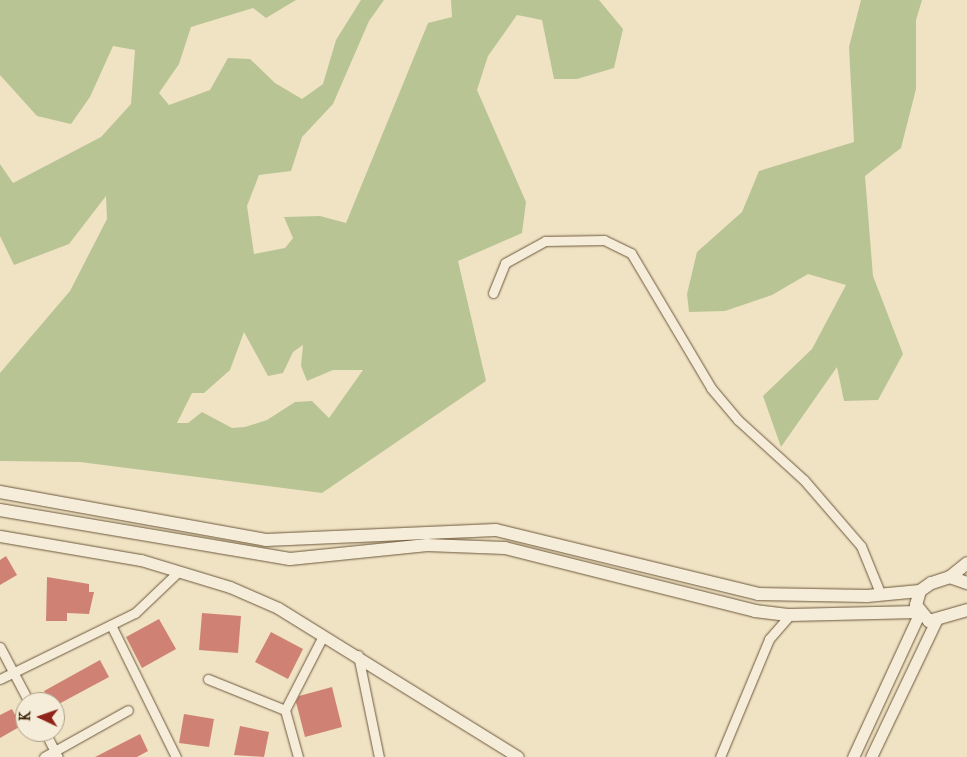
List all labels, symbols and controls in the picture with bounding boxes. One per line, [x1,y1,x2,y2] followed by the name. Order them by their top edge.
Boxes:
[15,692,65,742] north arrow
[17,711,34,722] text: K

